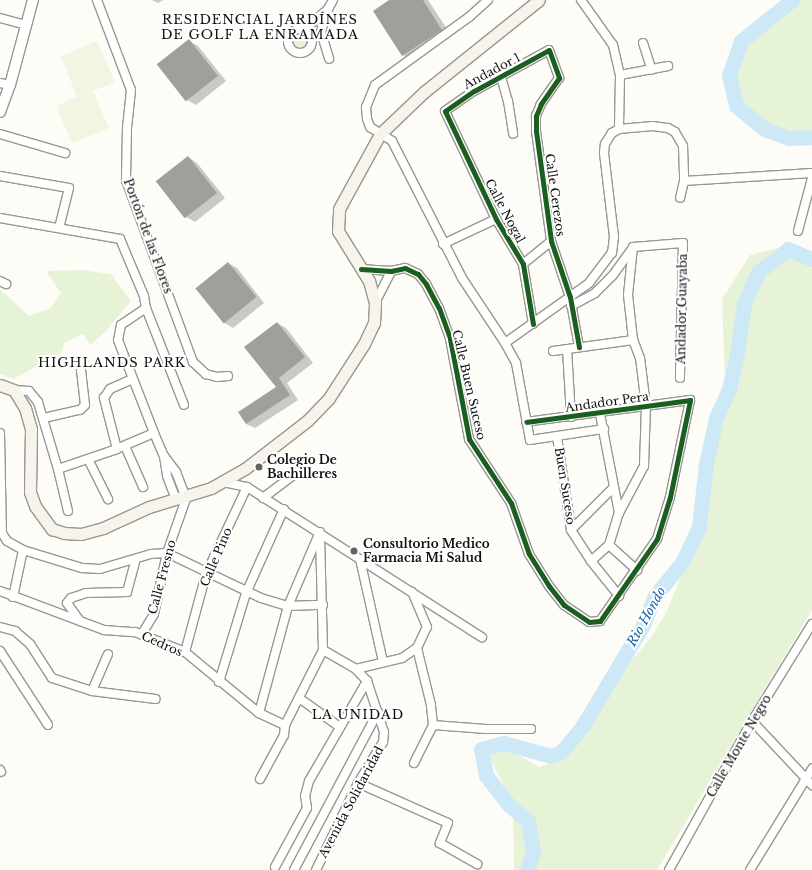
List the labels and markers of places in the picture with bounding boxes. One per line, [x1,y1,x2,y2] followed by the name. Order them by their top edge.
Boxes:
[267,453,337,481] place label: Colegio De Bachilleres
[254,462,264,472] marker: Colegio De Bachilleres
[363,537,490,565] place label: Consultorio Medico Farmacia Mi Salud
[348,545,360,557] marker: Consultorio Medico Farmacia Mi Salud

